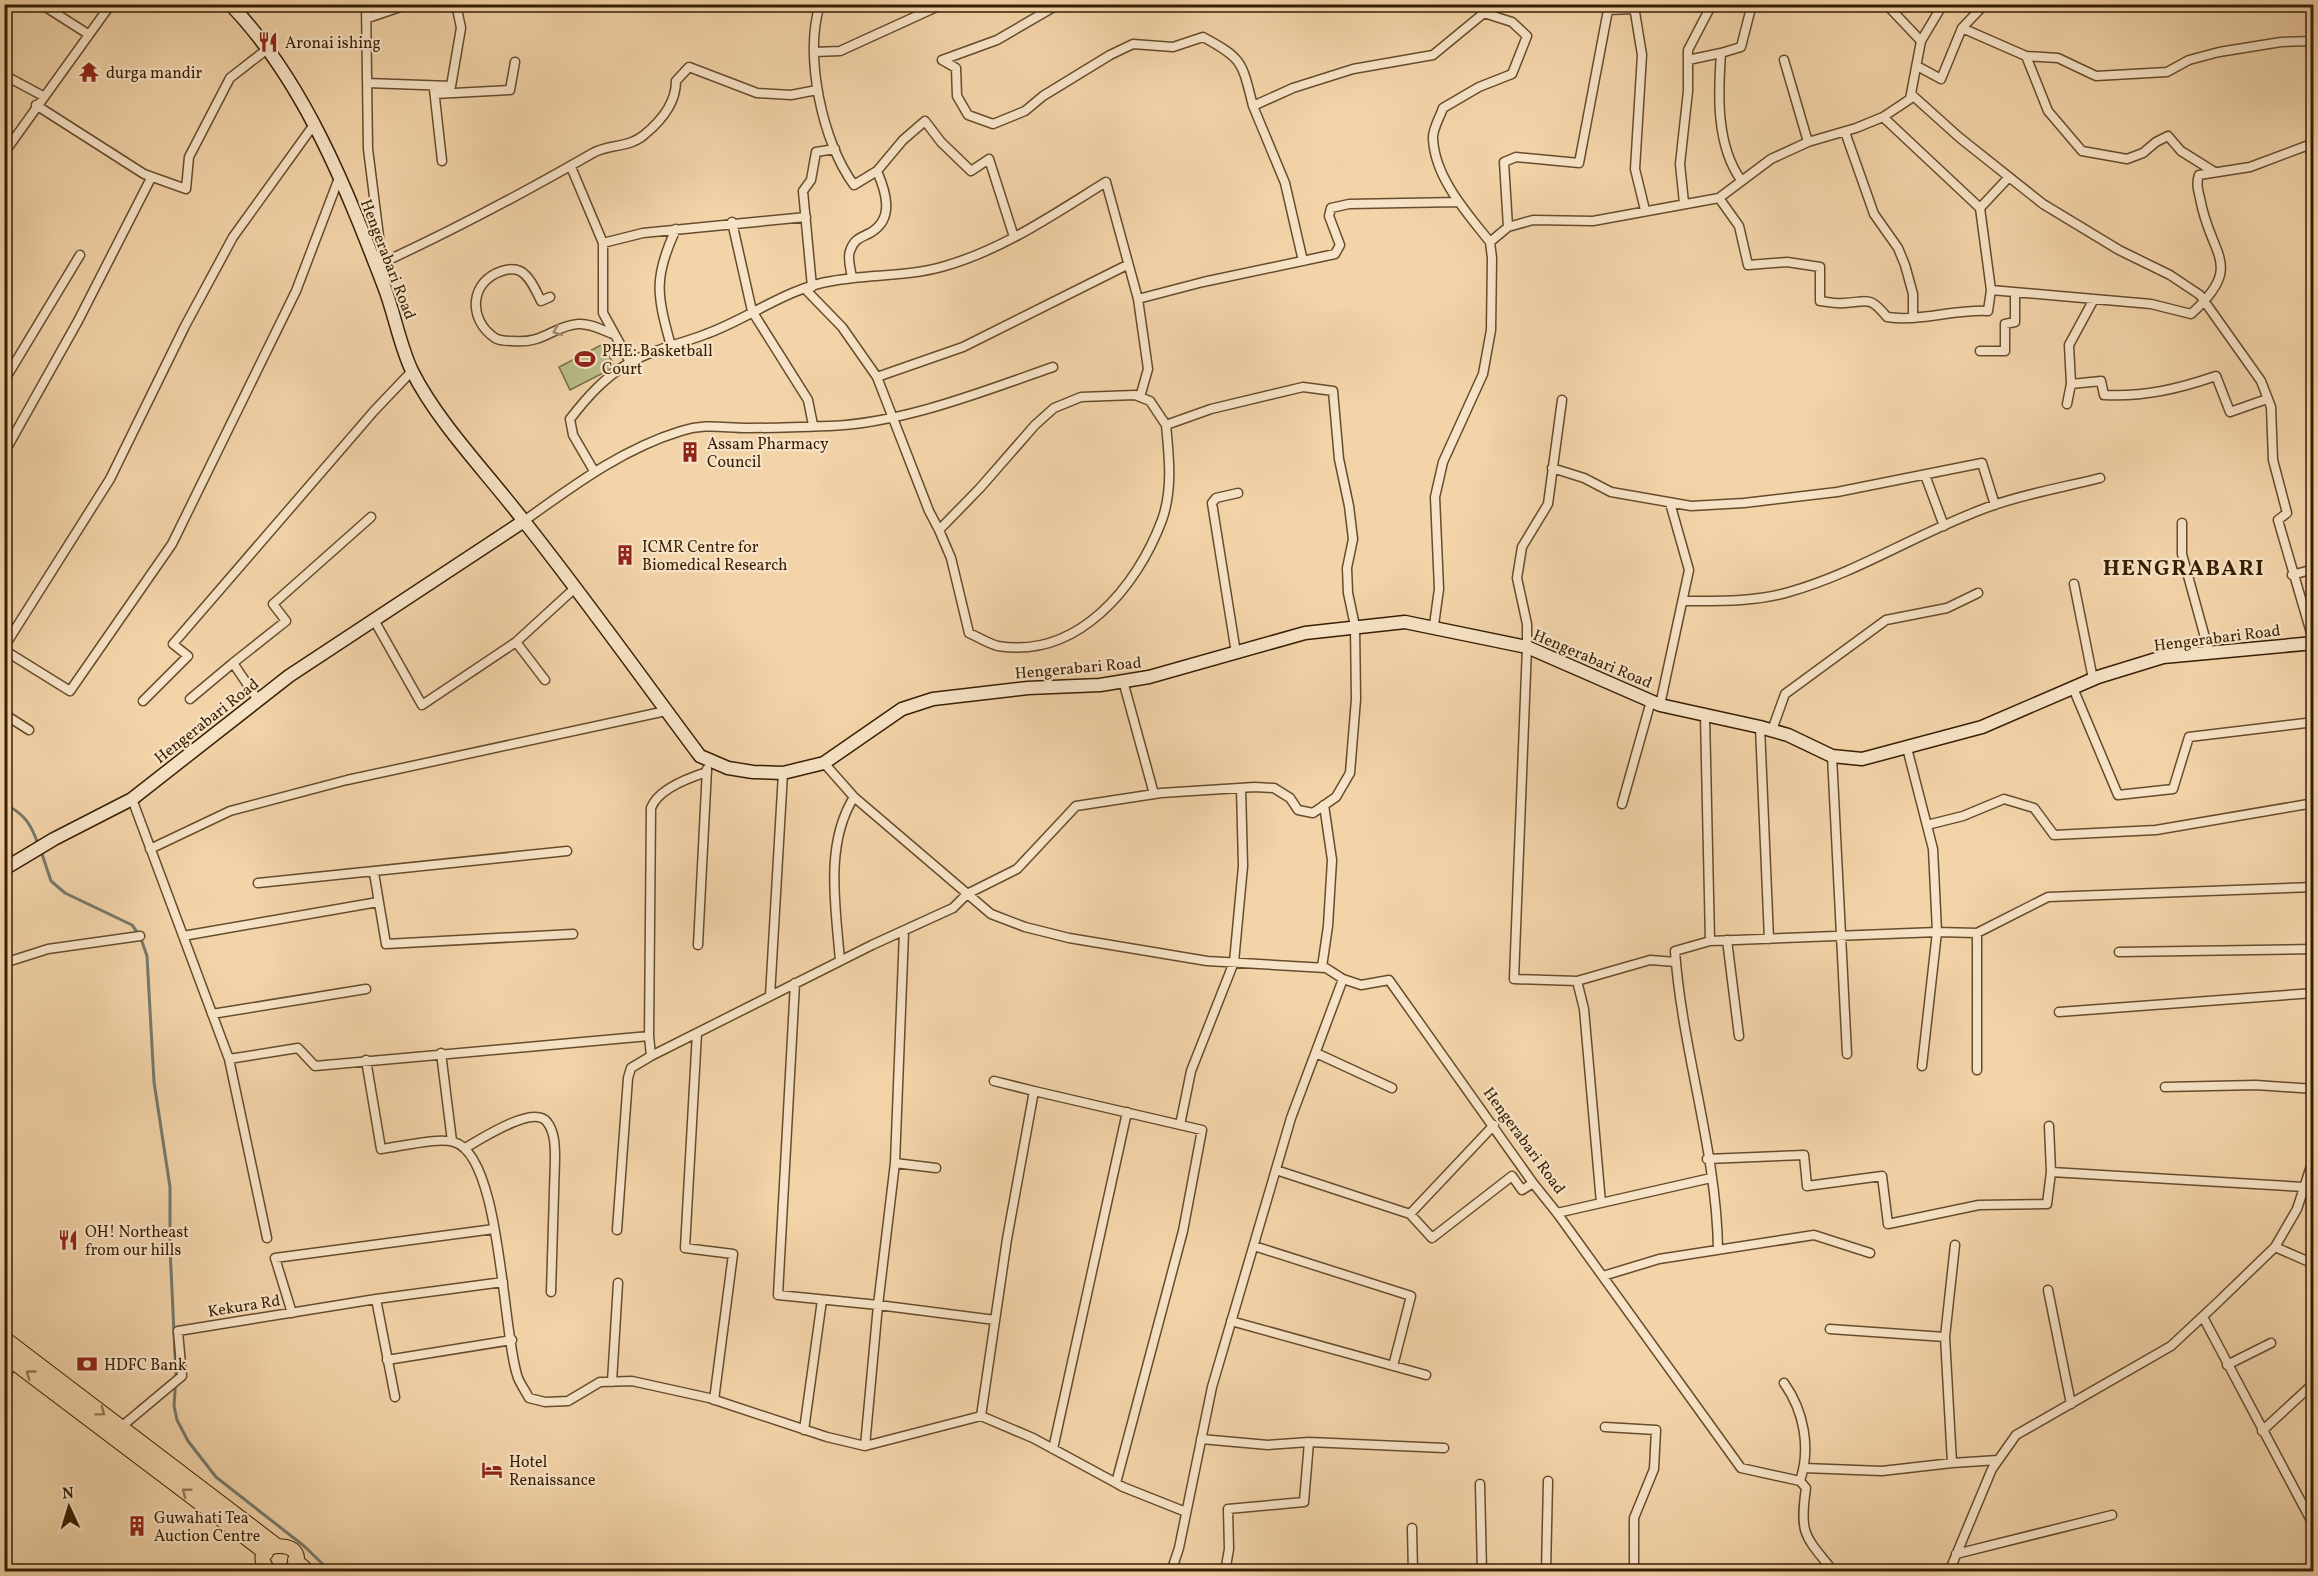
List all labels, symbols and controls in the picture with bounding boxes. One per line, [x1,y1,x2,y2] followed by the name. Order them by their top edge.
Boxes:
[256,30,280,54] restaurant icon: Aronai ishing
[285,33,381,55] place label: Aronai ishing
[77,60,101,84] temple icon: durga mandir
[106,63,203,85] place label: durga mandir
[354,196,420,323] street label: Hengerabari Road
[553,324,564,336] one-way arrow
[602,341,713,381] place label: PHE: Basketball Court
[573,347,597,371] sports icon: PHE: Basketball Court
[707,434,829,474] place label: Assam Pharmacy Council
[678,440,702,464] building icon: Assam Pharmacy Council
[642,537,788,577] place label: ICMR Centre for Biomedical Research
[613,543,637,567] building icon: ICMR Centre for Biomedical Research
[2103,554,2265,585] district label: HENGRABARI
[2153,620,2282,658] street label: Hengerabari Road
[1529,625,1655,695] street label: Hengerabari Road
[1014,652,1142,685] street label: Hengerabari Road
[150,674,264,769] street label: Hengerabari Road
[1477,1083,1570,1199] street label: Hengerabari Road
[85,1222,189,1262] place label: OH! Northeast from our hills
[56,1228,80,1252] restaurant icon: OH! Northeast from our hills
[207,1290,282,1324] street label: Kekura Rd
[75,1352,99,1376] bank icon: HDFC Bank
[104,1355,187,1377] place label: HDFC Bank
[26,1371,37,1382] one-way arrow
[95,1404,106,1415] one-way arrow
[509,1452,596,1492] place label: Hotel Renaissance
[480,1458,504,1482] hotel icon: Hotel Renaissance
[39,1477,99,1537] north arrow
[62,1483,75,1505] text: N
[182,1488,193,1499] one-way arrow
[154,1508,260,1548] place label: Guwahati Tea Auction Centre
[125,1514,149,1538] building icon: Guwahati Tea Auction Centre

